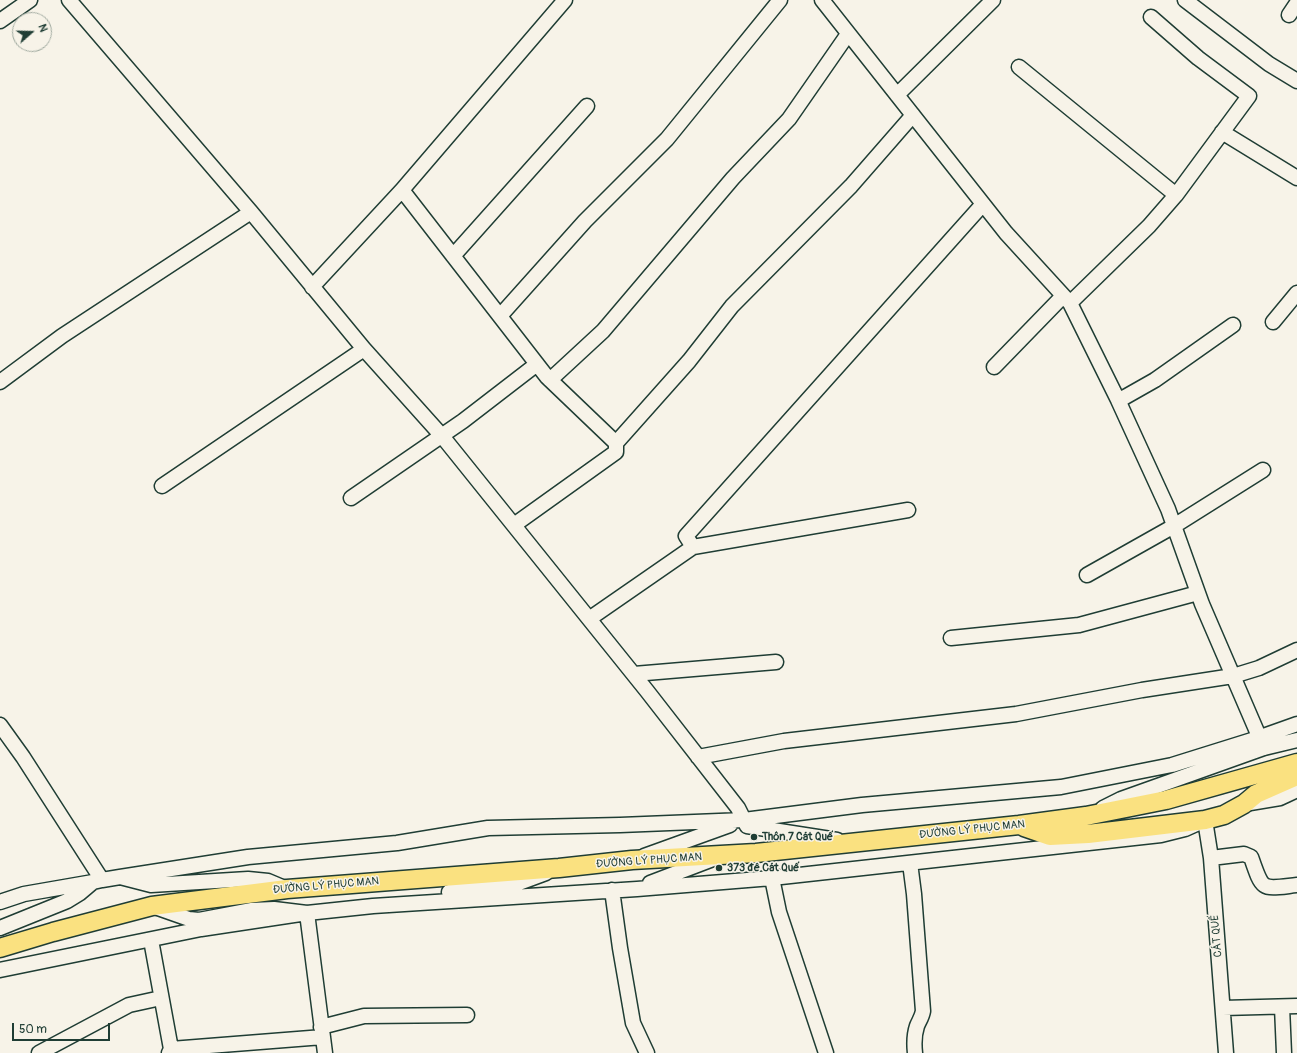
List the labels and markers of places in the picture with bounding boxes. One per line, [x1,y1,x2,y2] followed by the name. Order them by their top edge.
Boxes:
[762,830,833,844] place label: Thôn 7 Cát Quế
[749,832,759,842] marker: Thôn 7 Cát Quế
[727,861,799,875] place label: 373 đê Cát Quế
[714,863,724,873] marker: 373 đê Cát Quế

